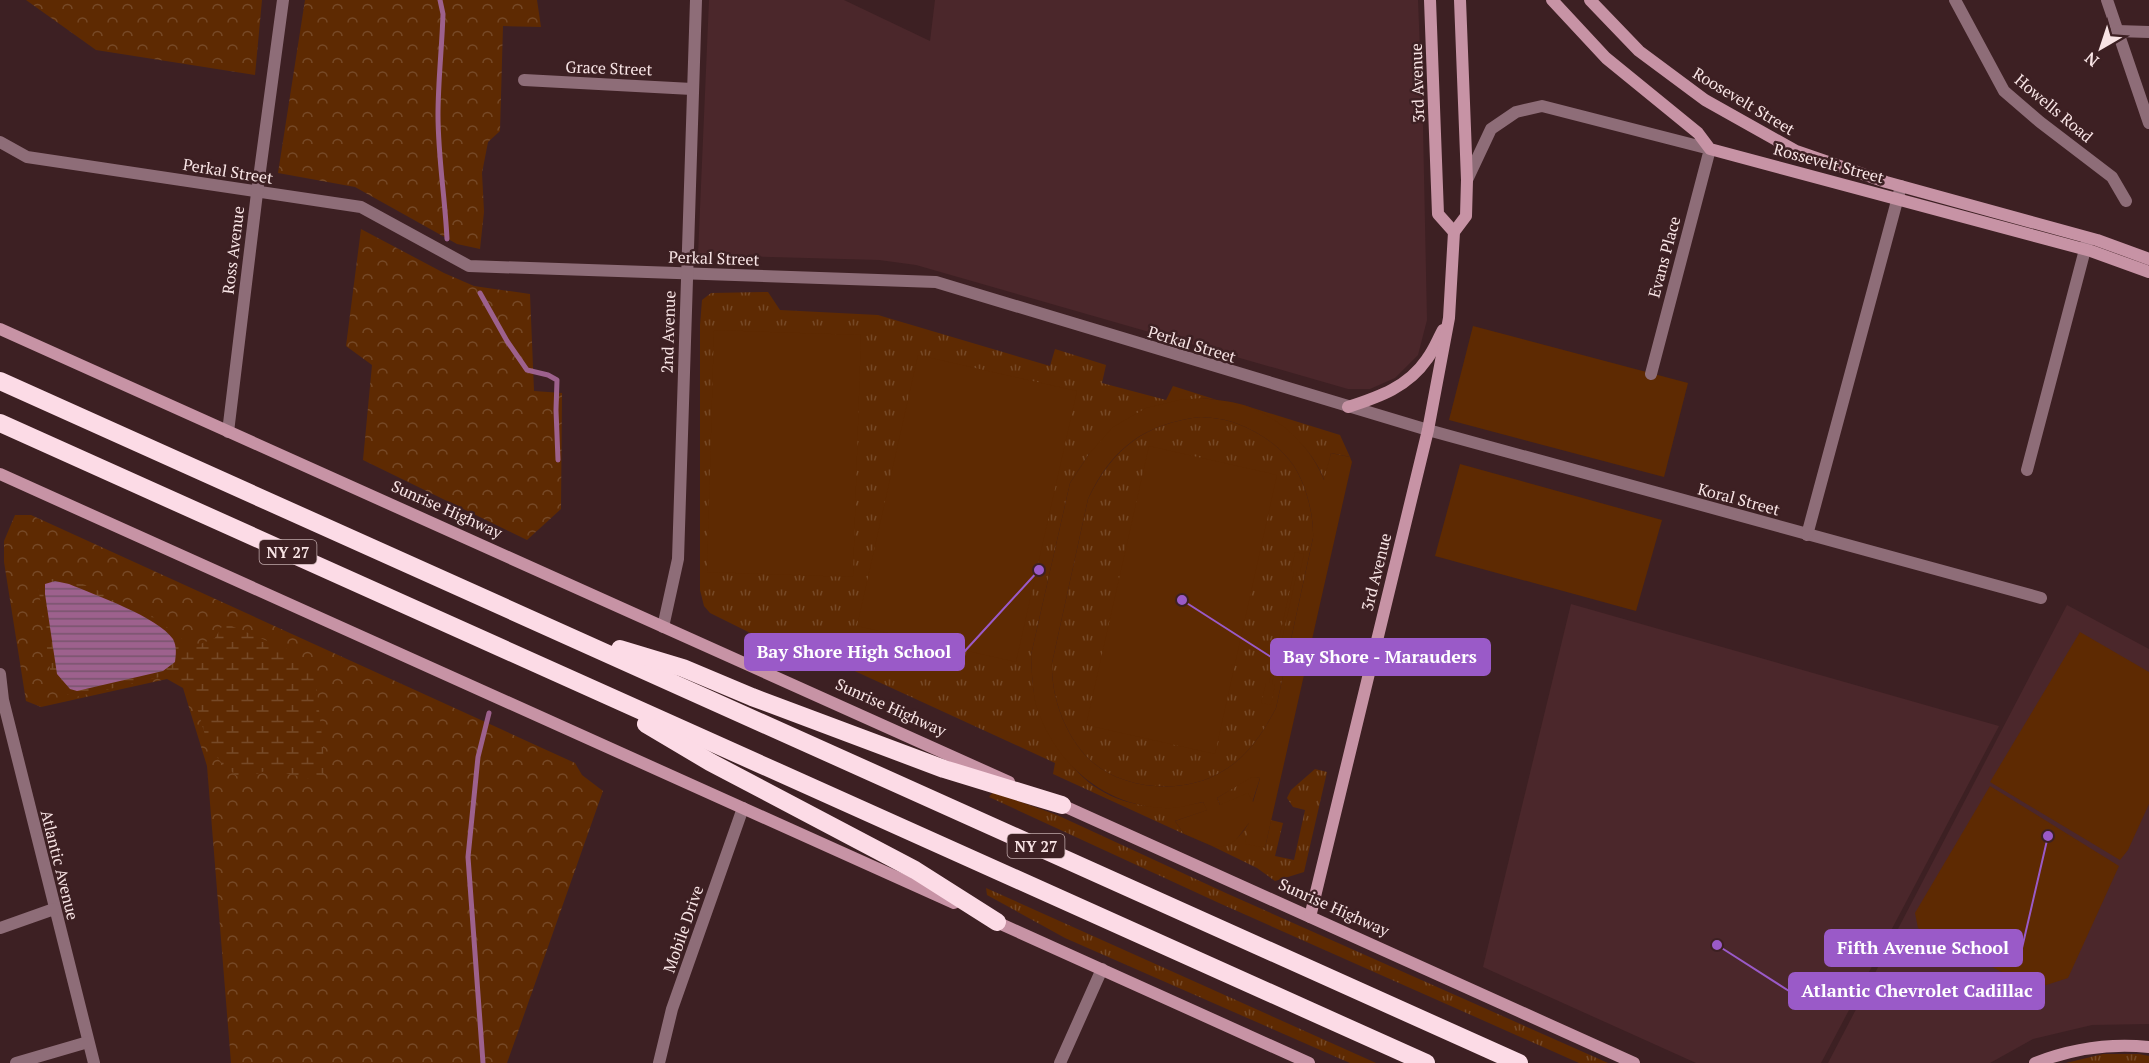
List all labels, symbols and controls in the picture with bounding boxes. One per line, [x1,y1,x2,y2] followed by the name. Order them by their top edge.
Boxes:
[2071,18,2131,78] north arrow
[1405,43,1429,123] street label: 3rd Avenue
[2080,47,2103,72] text: N
[565,55,653,81] street label: Grace Street
[1689,62,1799,140] street label: Roosevelt Street
[2010,69,2098,147] street label: Howells Road
[1771,138,1887,188] street label: Rossevelt Street
[181,153,275,189] street label: Perkal Street
[217,205,249,295] street label: Ross Avenue
[1643,214,1685,300] street label: Evans Place
[668,245,760,271] street label: Perkal Street
[656,290,680,374] street label: 2nd Avenue
[1145,320,1239,368] street label: Perkal Street
[388,475,507,544] street label: Sunrise Highway
[1696,477,1782,521] street label: Koral Street
[1356,531,1396,613] street label: 3rd Avenue
[260,540,316,564] road number: NY 27
[745,634,964,670] callout: Bay Shore High School
[757,639,951,663] text: Bay Shore High School
[1271,639,1490,675] callout: Bay Shore - Marauders
[1283,644,1477,668] text: Bay Shore - Marauders
[832,673,951,742] street label: Sunrise Highway
[36,808,84,922] street label: Atlantic Avenue
[1008,834,1064,858] road number: NY 27
[1275,873,1394,942] street label: Sunrise Highway
[658,882,708,976] street label: Mobile Drive
[1825,930,2022,966] callout: Fifth Avenue School
[1837,935,2009,959] text: Fifth Avenue School
[1789,973,2044,1009] callout: Atlantic Chevrolet Cadillac
[1801,978,2033,1002] text: Atlantic Chevrolet Cadillac

